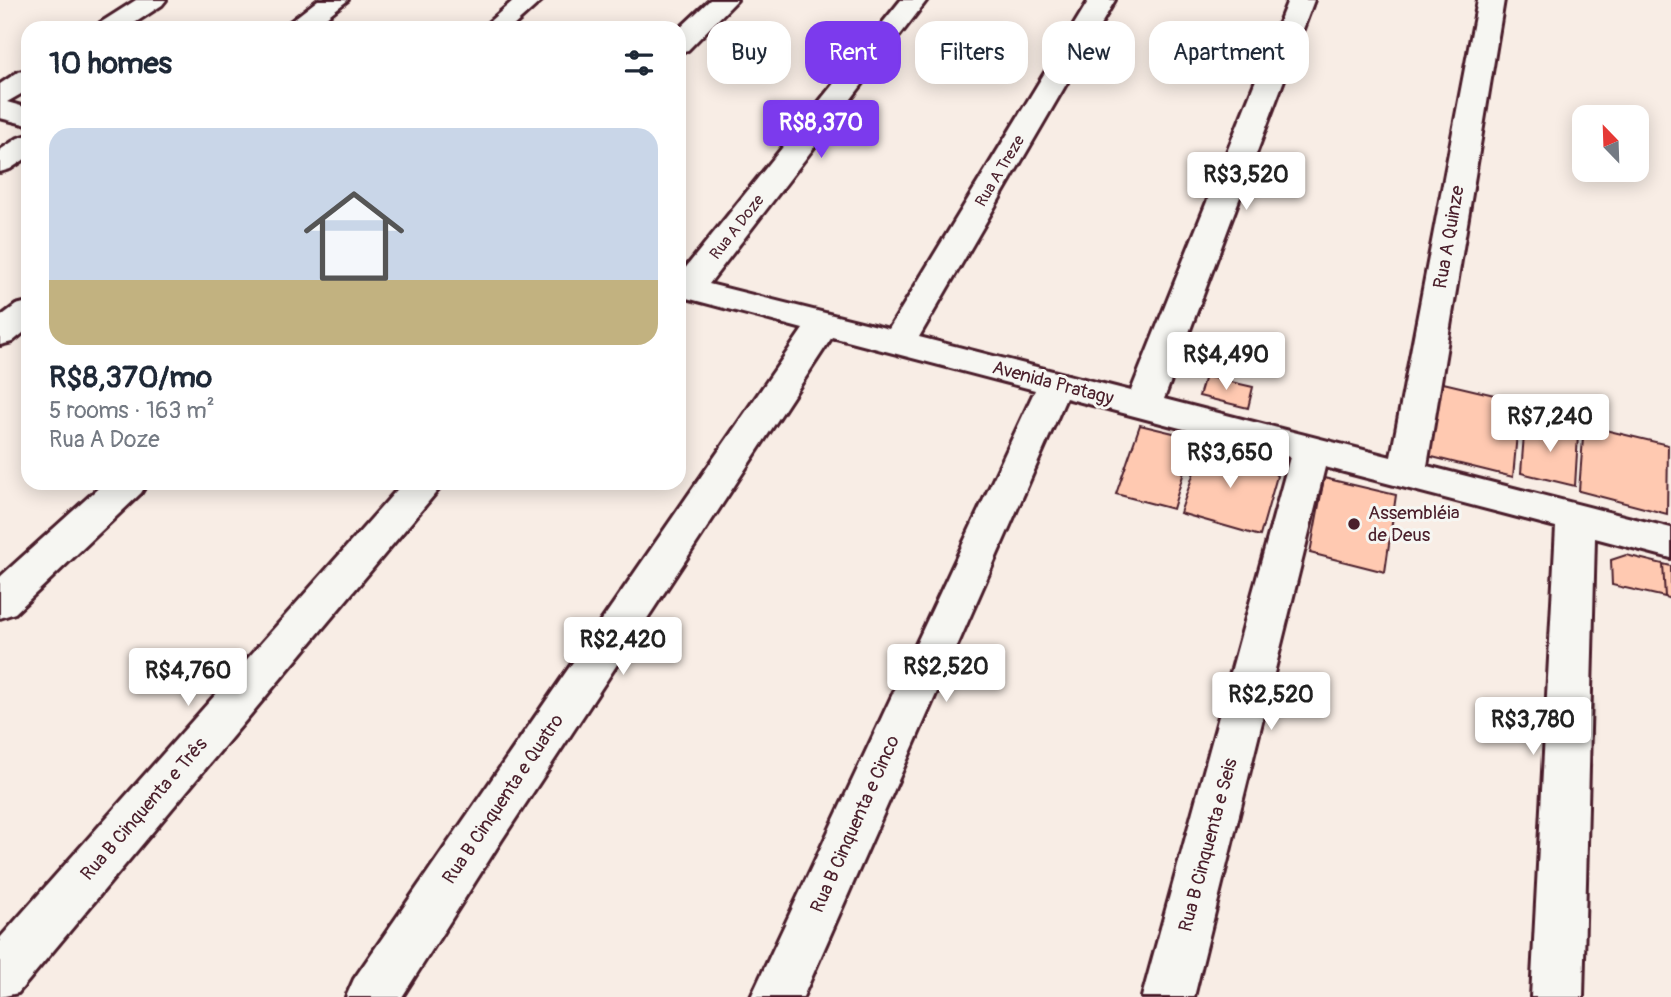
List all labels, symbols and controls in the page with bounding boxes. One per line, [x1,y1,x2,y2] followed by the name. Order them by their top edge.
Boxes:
[707,21,791,84] chip: Buy
[805,21,901,84] chip: Rent
[915,21,1028,84] chip: Filters
[1042,21,1135,84] chip: New
[1149,21,1309,84] chip: Apartment
[620,44,658,82] icon: filters
[49,45,172,82] text: 10 homes
[756,100,886,160] pin: R$8,370
[1572,105,1648,182] north arrow
[1572,105,1649,182] map controls
[779,108,863,137] text: R$8,370
[971,131,1029,210] street label: Rua A Treze
[1181,152,1311,212] pin: R$3,520
[1203,160,1289,189] text: R$3,520
[291,173,417,299] icon: home
[1428,183,1470,290] street label: Rua A Quinze
[705,190,769,263] street label: Rua A Doze
[1161,332,1291,392] pin: R$4,490
[1183,340,1269,369] text: R$4,490
[990,355,1116,411] street label: Avenida Pratagy
[49,359,212,396] text: R$8,370/mo
[1485,394,1615,454] pin: R$7,240
[49,396,215,425] text: 5 rooms · 163 m²
[1507,402,1593,431] text: R$7,240
[49,425,160,454] text: Rua A Doze
[1165,430,1295,490] pin: R$3,650
[1187,438,1273,467] text: R$3,650
[1368,501,1460,547] place label: Assembléia de Deus
[1346,516,1362,532] marker: Assembléia de Deus
[558,618,688,677] pin: R$2,420
[580,625,666,654] text: R$2,420
[881,644,1011,704] pin: R$2,520
[123,648,253,708] pin: R$4,760
[903,652,989,681] text: R$2,520
[145,656,231,685] text: R$4,760
[1206,672,1336,732] pin: R$2,520
[1228,680,1314,709] text: R$2,520
[1468,698,1598,757] pin: R$3,780
[1491,705,1575,734] text: R$3,780
[437,709,569,889] street label: Rua B Cinquenta e Quatro
[75,732,213,885] street label: Rua B Cinquenta e Três
[805,732,905,916] street label: Rua B Cinquenta e Cinco
[1173,755,1243,934] street label: Rua B Cinquenta e Seis

